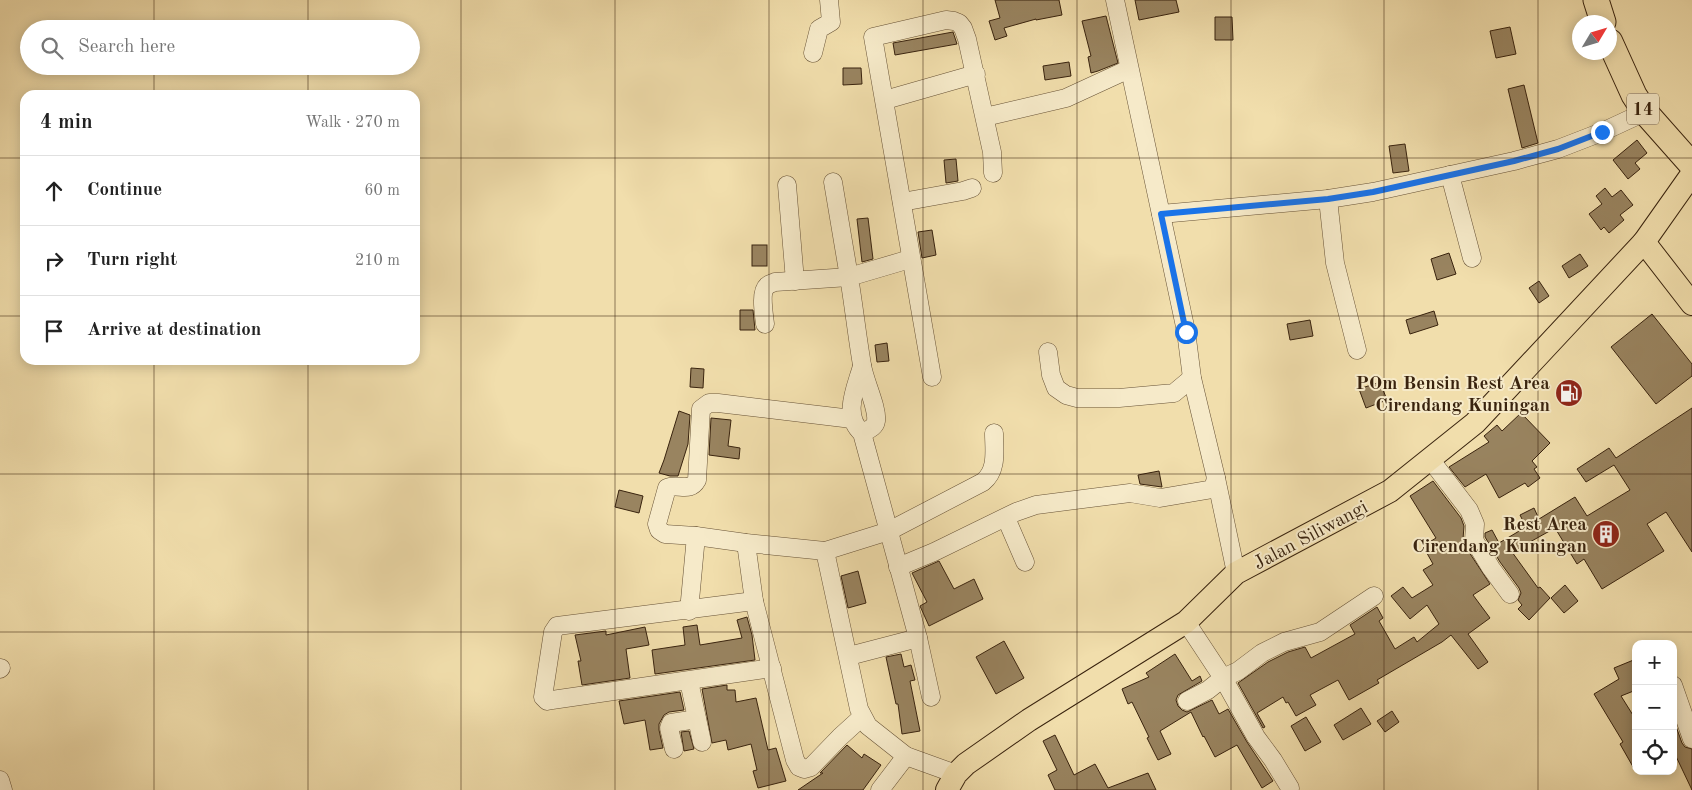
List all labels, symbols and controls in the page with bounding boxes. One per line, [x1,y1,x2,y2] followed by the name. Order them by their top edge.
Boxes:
[1572,15,1617,60] north arrow
[20,20,420,75] search box
[38,34,66,62] icon: search
[78,38,175,57] text: Search here
[1627,94,1659,125] road number: 14
[40,112,93,133] text: 4 min
[305,115,400,131] text: Walk · 270 m
[1591,121,1614,144] route end
[40,177,68,205] icon: ahead
[87,181,162,200] text: Continue
[364,183,400,199] text: 60 m
[40,247,68,275] icon: right
[87,251,177,270] text: Turn right
[355,253,400,269] text: 210 m
[40,317,68,345] icon: arrive
[87,321,261,340] text: Arrive at destination
[1175,321,1198,344] route start
[1355,375,1550,416] place label: POm Bensin Rest Area Cirendang Kuningan
[1554,378,1584,408] fuel station icon: POm Bensin Rest Area Cirendang Kuningan
[1251,498,1371,574] street label: Jalan Siliwangi
[1412,516,1587,557] place label: Rest Area Cirendang Kuningan
[1591,519,1621,549] building icon: Rest Area Cirendang Kuningan
[1632,640,1677,775] map controls
[1632,640,1677,685] button: +
[1632,685,1677,730] button: −
[1632,730,1677,775] button: locate

